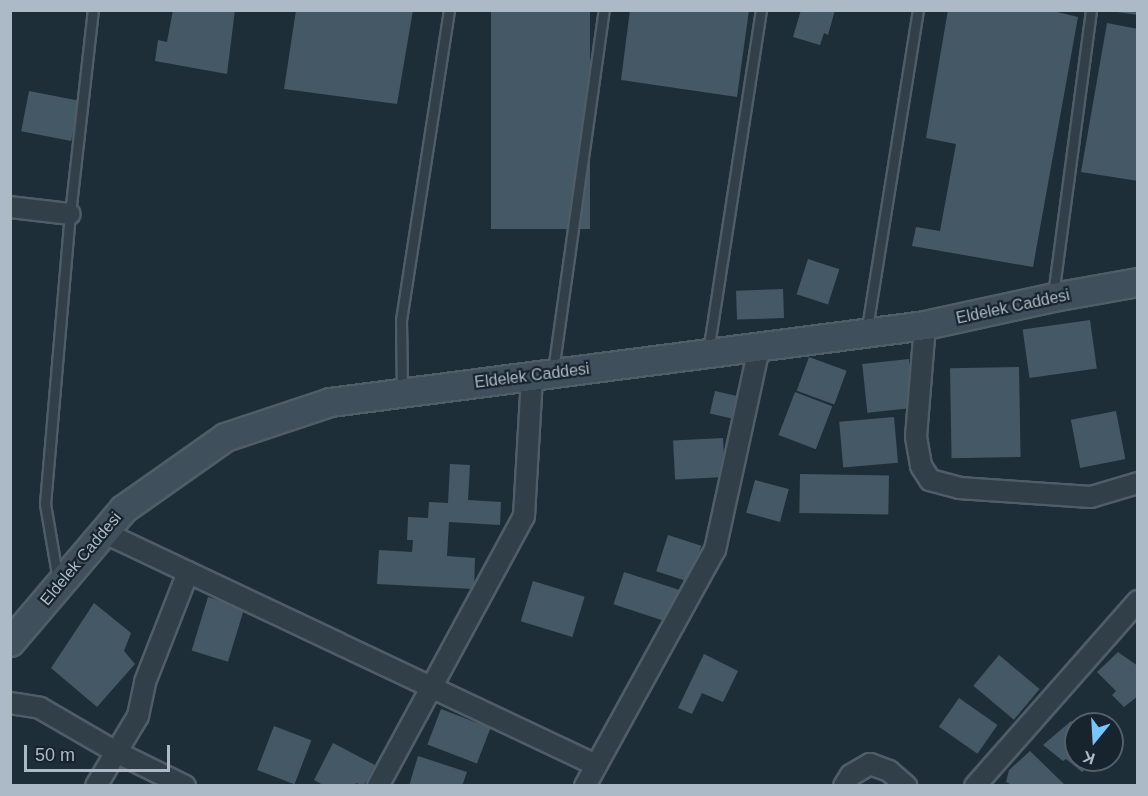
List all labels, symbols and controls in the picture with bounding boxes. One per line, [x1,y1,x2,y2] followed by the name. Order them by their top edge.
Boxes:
[954,286,1072,328] street label: Eldelek Caddesi
[473,359,591,393] street label: Eldelek Caddesi
[36,509,126,609] street label: Eldelek Caddesi
[1064,712,1124,772] north arrow
[27,733,172,771] scale bar
[35,745,75,765] text: 50 m
[1081,748,1097,768] text: K

